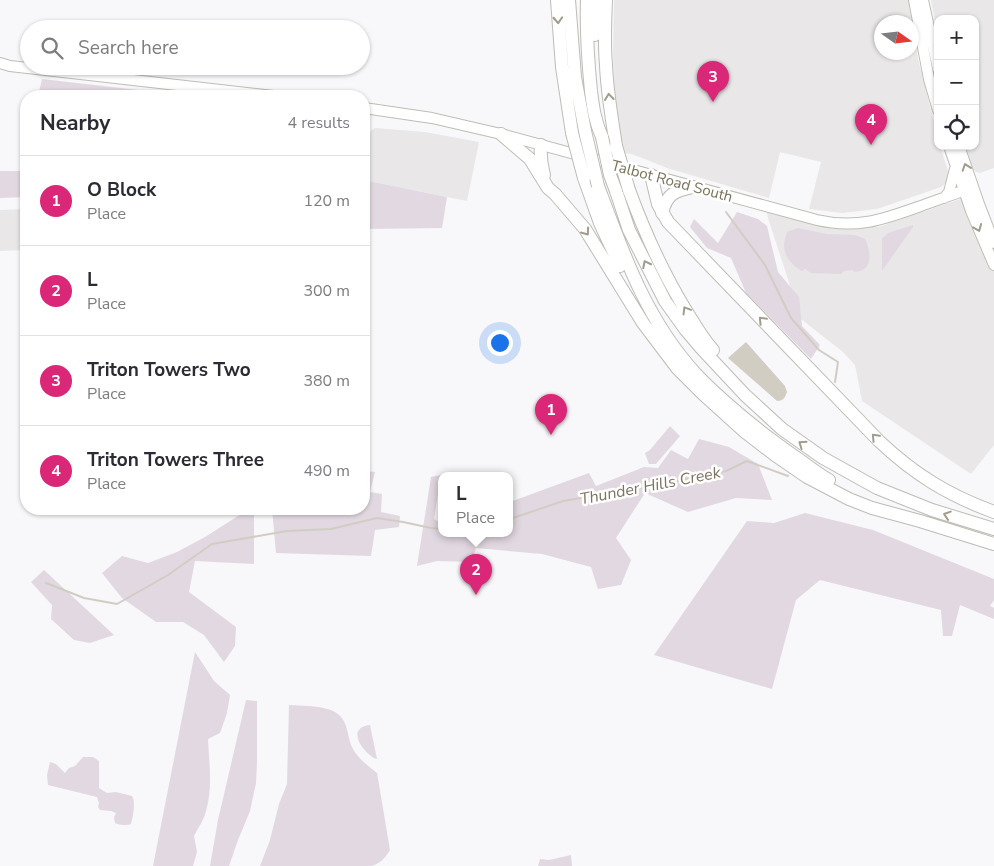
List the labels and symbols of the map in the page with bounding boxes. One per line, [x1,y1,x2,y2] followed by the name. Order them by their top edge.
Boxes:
[874,15,919,60] north arrow
[553,17,564,25] one-way arrow
[697,61,729,102] pin: 3
[604,93,615,101] one-way arrow
[855,104,887,145] pin: 4
[609,155,735,207] street label: Talbot Road South
[962,163,972,171] one-way arrow
[971,223,982,232] one-way arrow
[580,226,589,236] one-way arrow
[642,260,652,269] one-way arrow
[682,306,692,315] one-way arrow
[759,317,768,326] one-way arrow
[487,330,513,356] your location
[535,394,567,435] pin: 1
[872,434,881,443] one-way arrow
[798,441,808,450] one-way arrow
[578,461,723,510] water label: Thunder Hills Creek
[944,510,952,520] one-way arrow
[460,554,492,595] pin: 2

